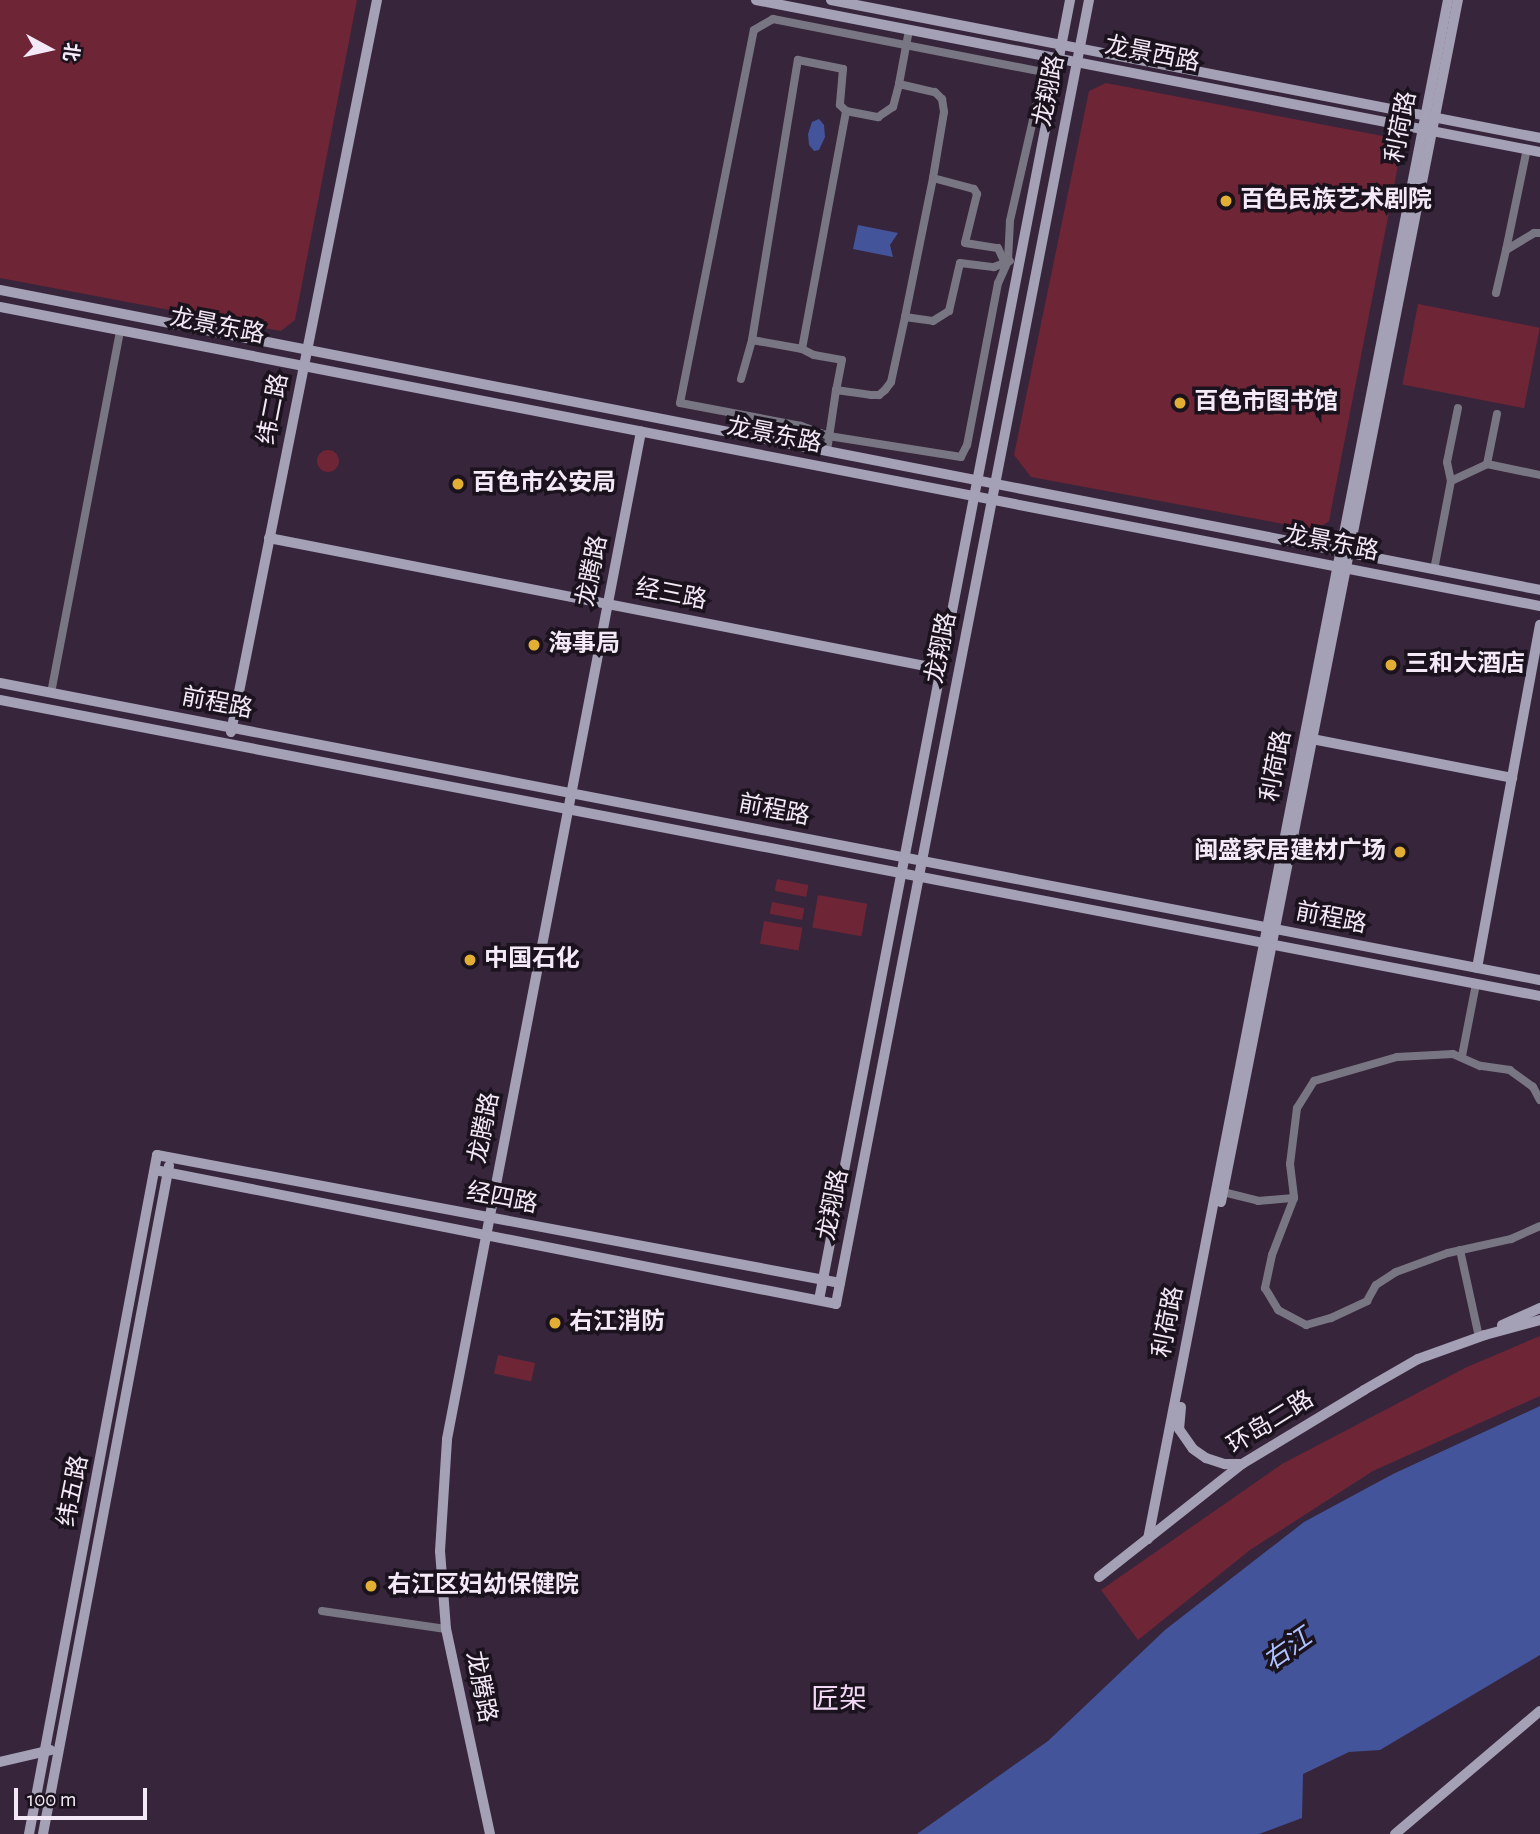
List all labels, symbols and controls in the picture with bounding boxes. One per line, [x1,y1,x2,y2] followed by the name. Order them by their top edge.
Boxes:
[14,14,84,84] north arrow
[1102,32,1202,78] street label: 龙景西路
[60,41,81,63] text: 北
[1029,53,1071,129] street label: 龙翔路
[1381,89,1423,165] street label: 利荷路
[1240,187,1432,215] place label: 百色民族艺术剧院
[1218,193,1234,209] marker: 百色民族艺术剧院
[167,304,267,350] street label: 龙景东路
[253,371,295,447] street label: 纬二路
[1194,389,1338,417] place label: 百色市图书馆
[1172,395,1188,411] marker: 百色市图书馆
[724,413,824,459] street label: 龙景东路
[472,470,616,498] place label: 百色市公安局
[450,476,466,492] marker: 百色市公安局
[1281,521,1381,567] street label: 龙景东路
[572,533,614,609] street label: 龙腾路
[633,574,709,616] street label: 经三路
[921,610,963,686] street label: 龙翔路
[548,631,620,659] place label: 海事局
[526,637,542,653] marker: 海事局
[1405,651,1525,679] place label: 三和大酒店
[1383,657,1399,673] marker: 三和大酒店
[179,683,255,725] street label: 前程路
[1256,728,1298,804] street label: 利荷路
[736,790,812,832] street label: 前程路
[1194,838,1386,866] place label: 闽盛家居建材广场
[1392,844,1408,860] marker: 闽盛家居建材广场
[1293,898,1369,940] street label: 前程路
[484,946,580,974] place label: 中国石化
[462,952,478,968] marker: 中国石化
[464,1090,506,1166] street label: 龙腾路
[813,1167,855,1243] street label: 龙翔路
[464,1178,540,1220] street label: 经四路
[1148,1284,1190,1360] street label: 利荷路
[569,1309,665,1337] place label: 右江消防
[547,1315,563,1331] marker: 右江消防
[1223,1385,1319,1461] street label: 环岛二路
[53,1453,95,1529] street label: 纬五路
[387,1572,579,1600] place label: 右江区妇幼保健院
[361,1576,381,1596] marker: 右江区妇幼保健院
[1258,1622,1318,1678] water label: 右江
[459,1649,501,1725] street label: 龙腾路
[811,1683,867,1717] district label: 匠架
[18,1774,150,1818] scale bar
[27,1789,77,1810] text: 100 m

